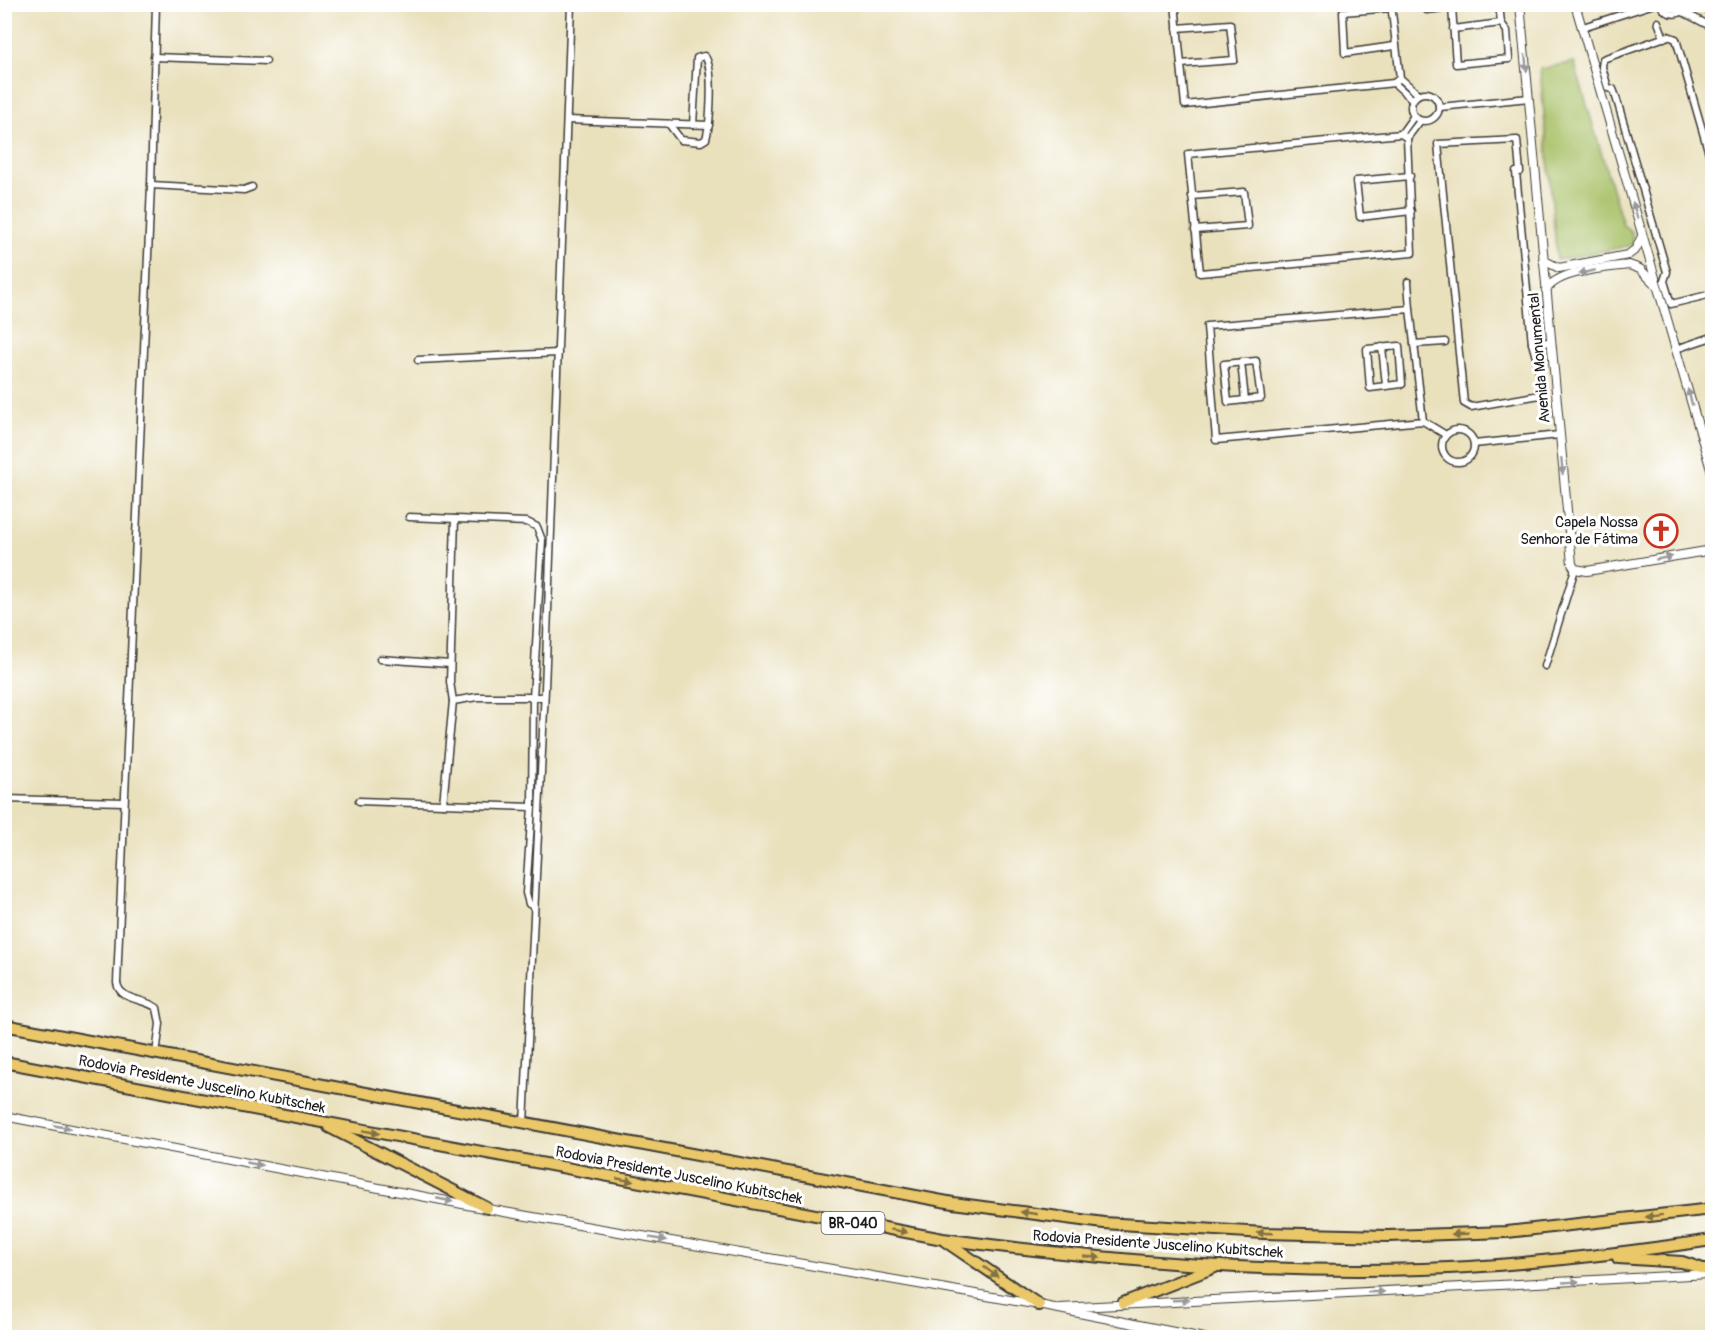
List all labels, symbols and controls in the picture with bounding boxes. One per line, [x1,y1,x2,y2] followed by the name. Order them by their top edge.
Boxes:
[1521,53,1531,72] one-way arrow
[1630,201,1639,219] one-way arrow
[1577,268,1596,277] one-way arrow
[1524,292,1555,424] street label: Avenida Monumental
[1685,388,1694,406] one-way arrow
[1557,457,1567,476] one-way arrow
[1520,513,1638,549] place label: Capela Nossa Senhora de Fátima
[1643,513,1679,549] church icon: Capela Nossa Senhora de Fátima
[1655,553,1674,562] one-way arrow
[77,1051,328,1118] street label: Rodovia Presidente Juscelino Kubitschek
[53,1123,72,1132] one-way arrow
[362,1128,381,1137] one-way arrow
[554,1142,805,1209] street label: Rodovia Presidente Juscelino Kubitschek
[244,1160,263,1169] one-way arrow
[616,1176,635,1185] one-way arrow
[436,1196,455,1205] one-way arrow
[1020,1209,1039,1218] one-way arrow
[1645,1211,1664,1221] one-way arrow
[822,1212,884,1234] road number: BR-040
[1032,1226,1285,1263] street label: Rodovia Presidente Juscelino Kubitschek
[890,1227,909,1236] one-way arrow
[1256,1228,1275,1237] one-way arrow
[1451,1229,1470,1238] one-way arrow
[648,1235,667,1244] one-way arrow
[1083,1252,1102,1262] one-way arrow
[982,1266,998,1278] one-way arrow
[1562,1277,1581,1286] one-way arrow
[1367,1287,1386,1296] one-way arrow
[1172,1295,1191,1305] one-way arrow

